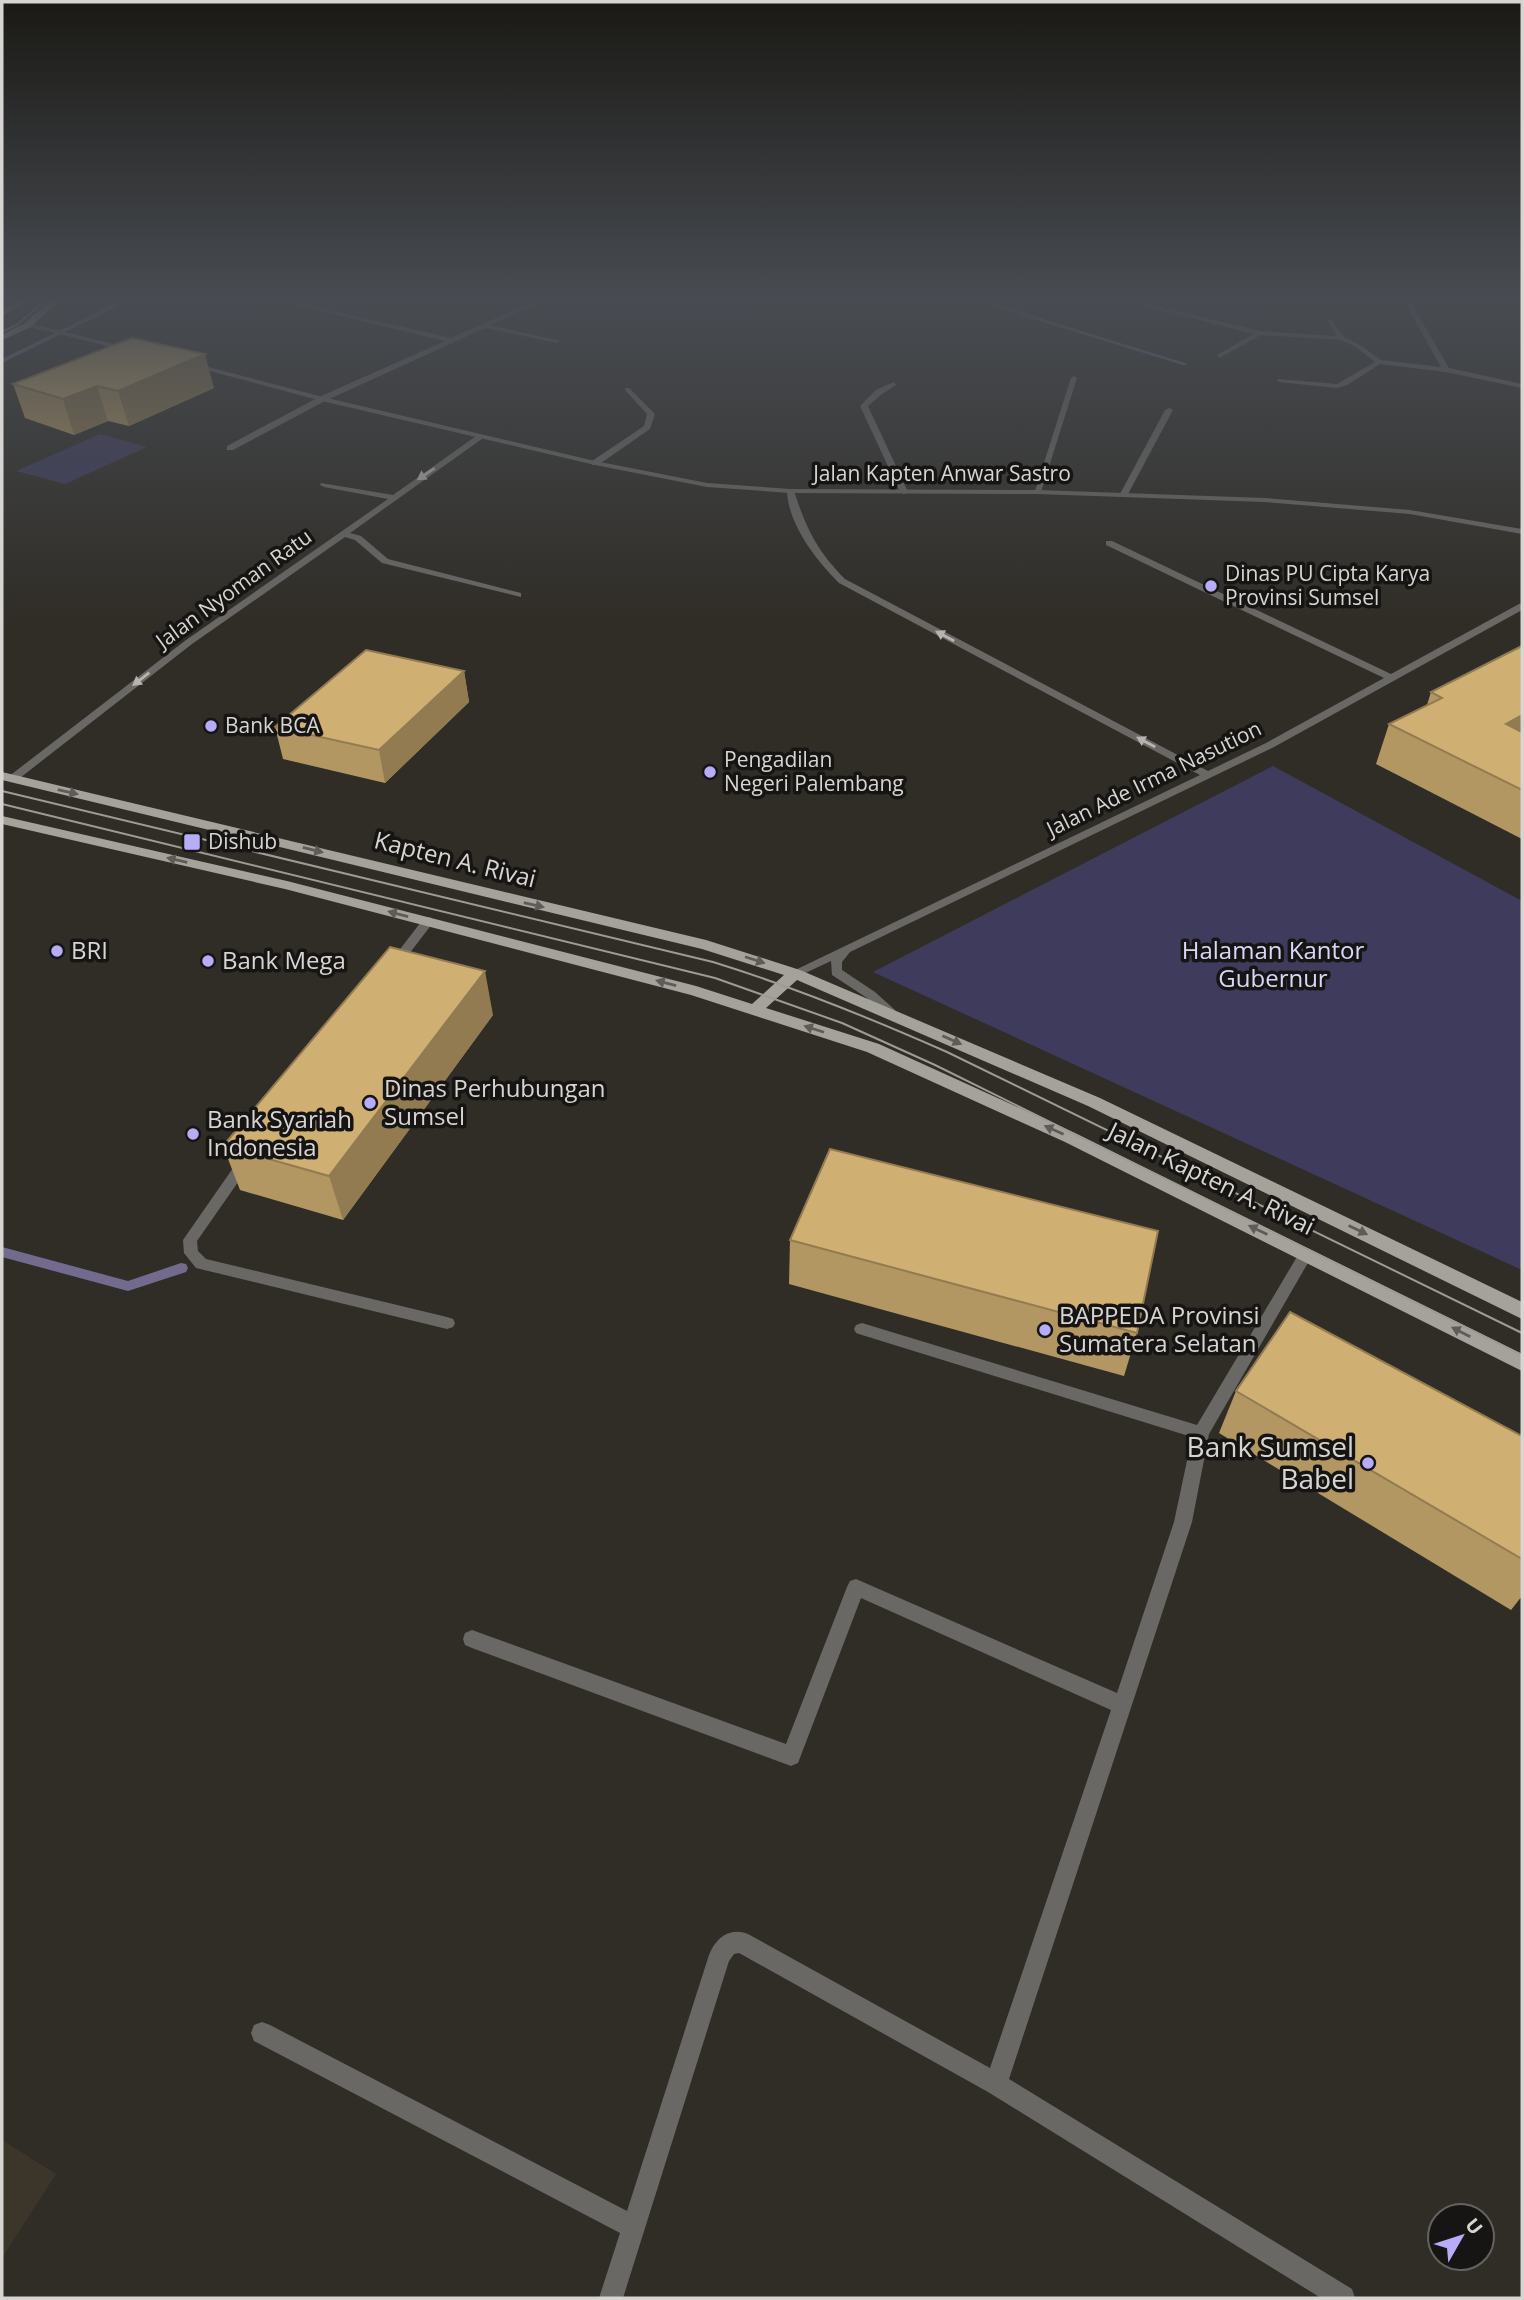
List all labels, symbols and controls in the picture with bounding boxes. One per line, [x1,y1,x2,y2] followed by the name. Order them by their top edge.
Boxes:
[811,459,1071,487] street label: Jalan Kapten Anwar Sastro
[416,467,435,480] one-way arrow
[148,522,317,655] street label: Jalan Nyoman Ratu
[1225,559,1430,611] place label: Dinas PU Cipta Karya Provinsi Sumsel
[1203,578,1219,594] marker: Dinas PU Cipta Karya Provinsi Sumsel
[935,630,955,642] one-way arrow
[133,671,151,686] one-way arrow
[225,711,320,739] place label: Bank BCA
[1040,714,1266,843] street label: Jalan Ade Irma Nasution
[203,718,219,734] marker: Bank BCA
[1136,736,1156,748] one-way arrow
[724,745,904,797] place label: Pengadilan Negeri Palembang
[702,764,718,780] marker: Pengadilan Negeri Palembang
[57,787,79,798] one-way arrow
[371,822,540,895] street label: Kapten A. Rivai
[208,827,277,855] place label: Dishub
[182,832,202,852] marker: Dishub
[302,845,324,856] one-way arrow
[166,854,188,865] one-way arrow
[523,900,545,911] one-way arrow
[387,908,409,919] one-way arrow
[71,933,108,966] place label: BRI
[1182,933,1364,994] park label: Halaman Kantor Gubernur
[49,943,65,959] marker: BRI
[222,943,346,976] place label: Bank Mega
[200,953,216,969] marker: Bank Mega
[744,956,765,966] one-way arrow
[655,977,677,988] one-way arrow
[803,1023,824,1034] one-way arrow
[942,1035,963,1046] one-way arrow
[384,1071,606,1132] place label: Dinas Perhubungan Sumsel
[362,1095,378,1111] marker: Dinas Perhubungan Sumsel
[207,1102,352,1163] place label: Bank Syariah Indonesia
[1101,1112,1320,1242] street label: Jalan Kapten A. Rivai
[1044,1124,1064,1136] one-way arrow
[185,1126,201,1142] marker: Bank Syariah Indonesia
[1248,1224,1268,1236] one-way arrow
[1348,1225,1368,1236] one-way arrow
[1059,1298,1260,1359] place label: BAPPEDA Provinsi Sumatera Selatan
[1037,1322,1053,1338] marker: BAPPEDA Provinsi Sumatera Selatan
[1451,1327,1471,1338] one-way arrow
[1187,1427,1354,1497] place label: Bank Sumsel Babel
[1360,1455,1376,1471] marker: Bank Sumsel Babel
[1426,2202,1496,2272] north arrow
[1460,2213,1489,2240] text: U

